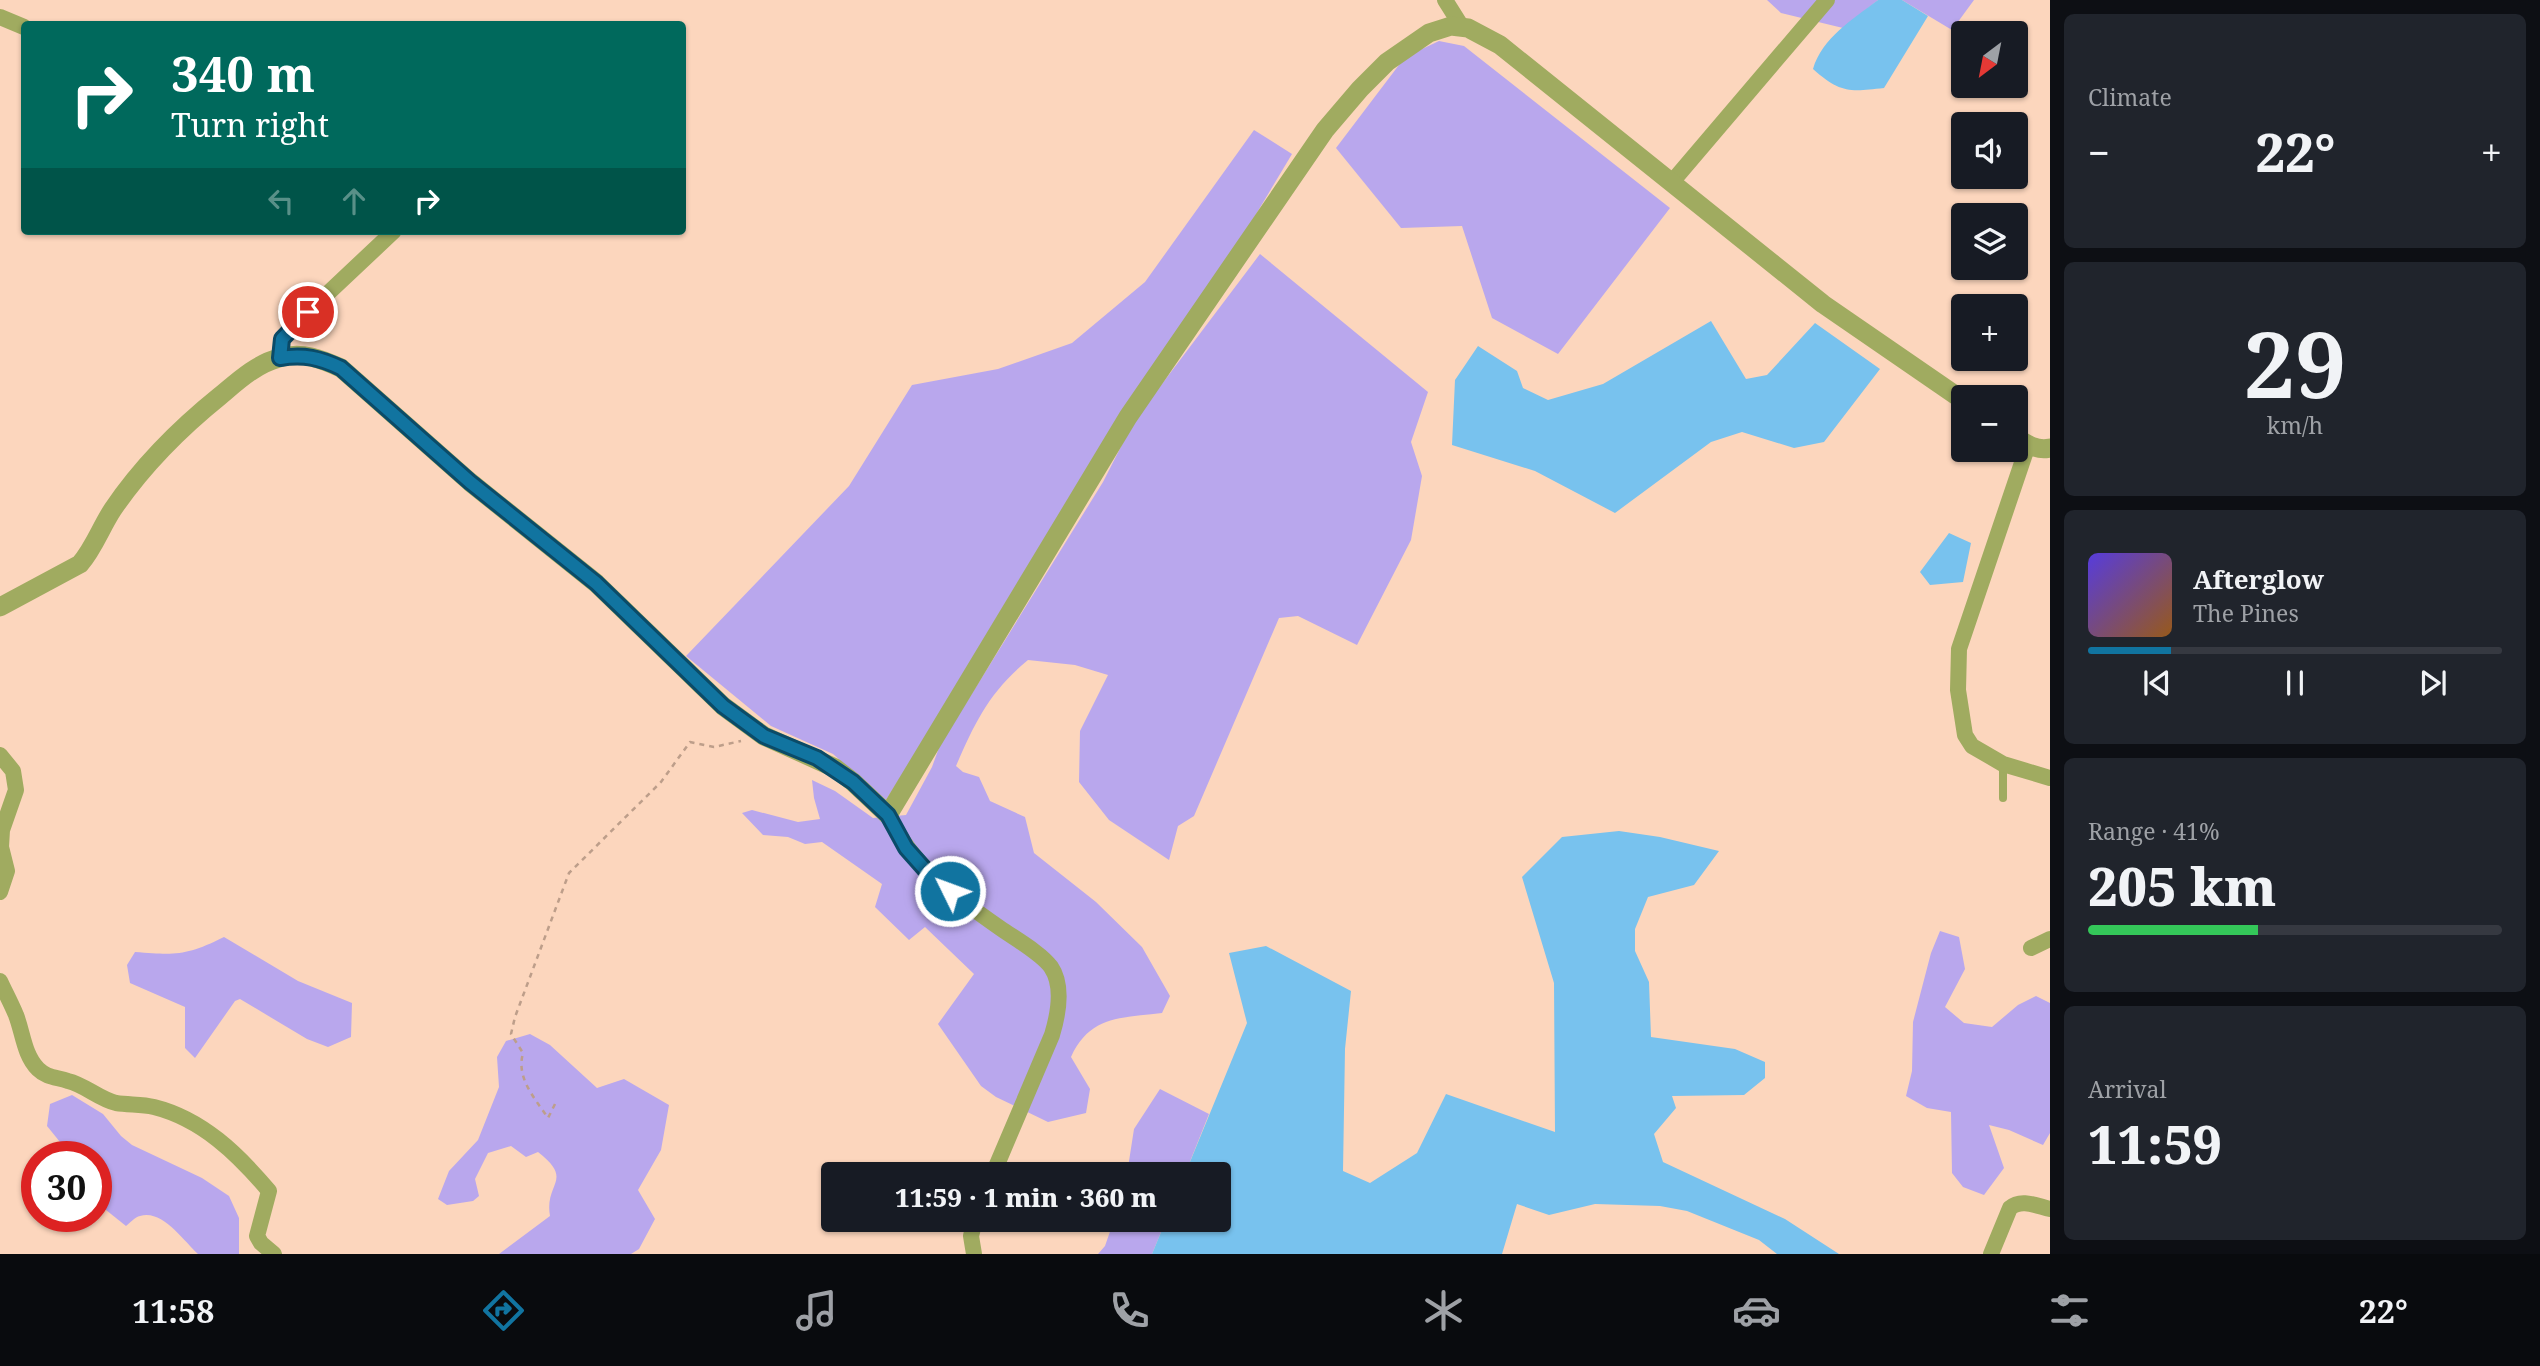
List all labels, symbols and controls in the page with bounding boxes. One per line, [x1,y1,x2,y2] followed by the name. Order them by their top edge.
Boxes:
[1951,21,2028,98] north arrow
[1951,21,2028,462] map controls
[171,40,315,106] text: 340 m
[56,49,147,140] icon: right
[2088,81,2172,113] text: Climate
[171,103,329,146] text: Turn right
[1951,112,2028,189] button: sound
[2255,116,2335,187] text: 22°
[2088,126,2110,178] text: −
[2481,126,2502,178] text: +
[262,182,300,220] icon: left
[335,182,373,220] icon: ahead
[408,182,446,220] icon: right
[1951,203,2028,280] button: layers
[278,282,338,342] pin
[289,293,327,331] icon: arrive
[1951,294,2028,371] button: +
[2244,301,2346,425] text: 29
[1951,385,2028,462] button: −
[2267,409,2323,441] text: km/h
[2193,561,2324,597] text: Afterglow
[2193,597,2299,629] text: The Pines
[2138,664,2176,702] icon: previous
[2276,664,2314,702] icon: pause
[2414,664,2452,702] icon: next
[2088,815,2220,847] text: Range · 41%
[2088,850,2276,921] text: 205 km
[913,854,987,928] position arrow
[2088,1073,2167,1105] text: Arrival
[2088,1108,2222,1179] text: 11:59
[21,1141,112,1232] speed limit sign: 30
[895,1179,1157,1215] text: 11:59 · 1 min · 360 m
[479,1286,528,1335] icon: directions
[792,1286,841,1335] icon: music
[1105,1286,1154,1335] icon: phone
[1419,1286,1468,1335] icon: climate
[1732,1286,1781,1335] icon: car
[2045,1286,2094,1335] icon: filters
[132,1289,214,1332] text: 11:58
[2359,1289,2408,1332] text: 22°

